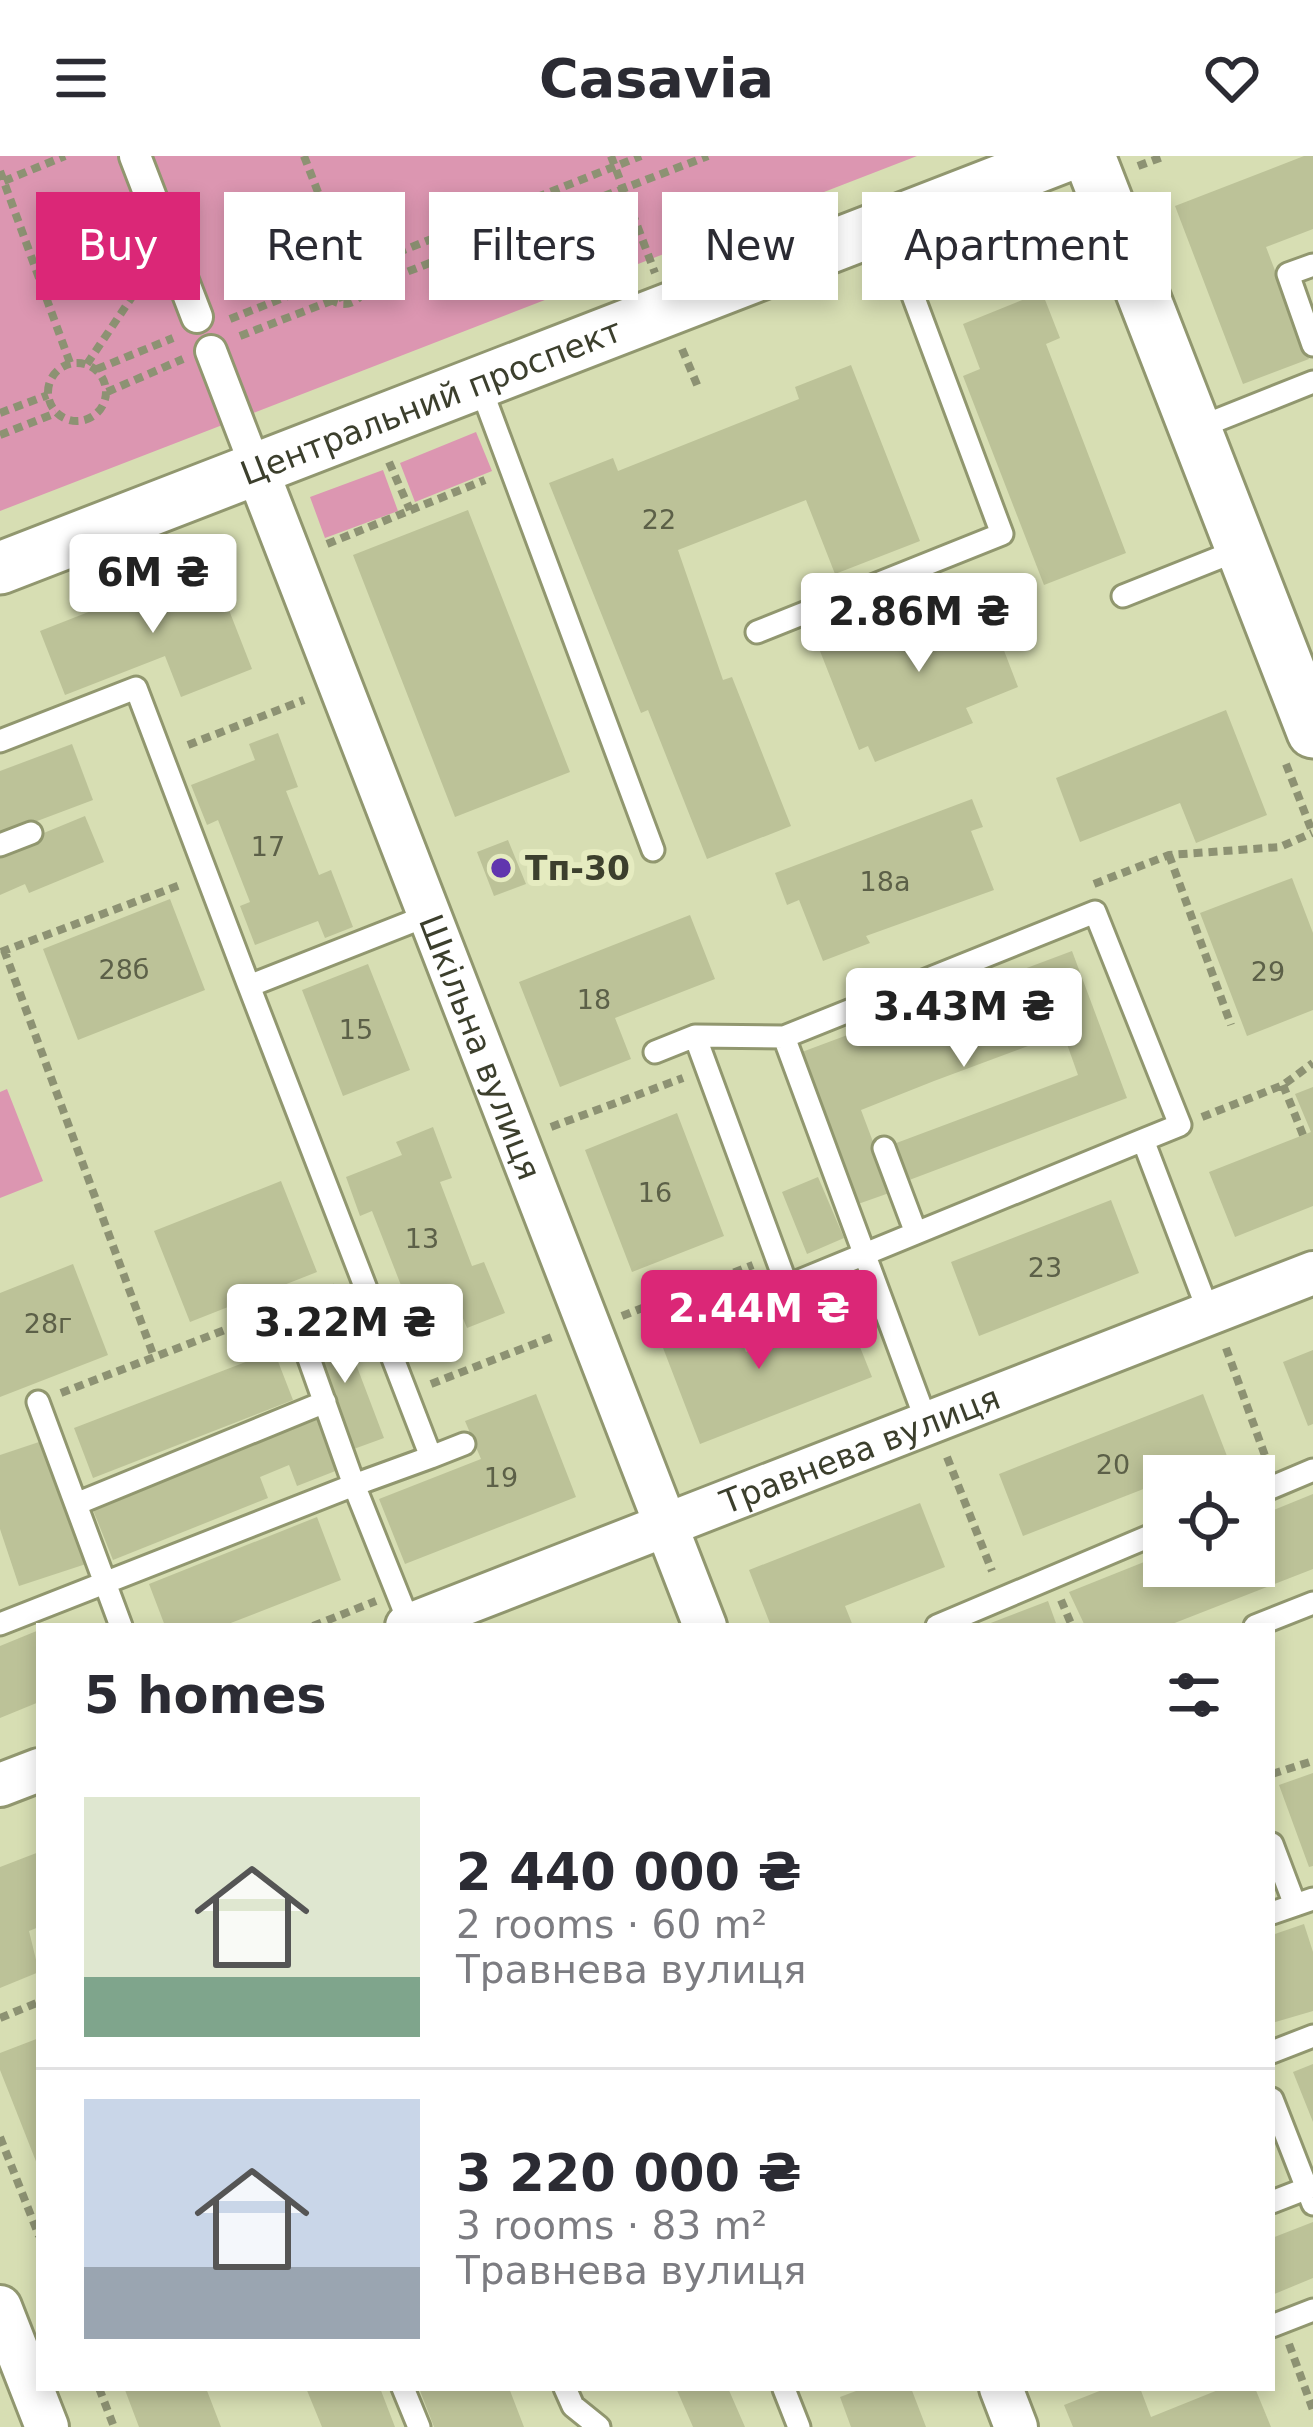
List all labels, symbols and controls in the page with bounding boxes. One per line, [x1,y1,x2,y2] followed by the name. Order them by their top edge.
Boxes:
[48,45,114,111] icon: menu
[1199,45,1265,111] icon: heart
[539,47,774,110] text: Casavia
[36,192,200,300] chip: Buy
[224,192,405,300] chip: Rent
[429,192,638,300] chip: Filters
[662,192,838,300] chip: New
[862,192,1171,300] chip: Apartment
[235,310,627,493] street label: Центральний проспект
[642,504,676,535] house number: 22
[82,534,224,636] pin: 6M ₴
[96,550,210,595] text: 6M ₴
[808,573,1030,675] pin: 2.86M ₴
[828,589,1010,634] text: 2.86M ₴
[251,831,285,862] house number: 17
[525,849,630,888] place label: Тп-30
[488,855,514,881] marker: Тп-30
[860,866,910,897] house number: 18а
[411,909,549,1185] street label: Шкільна вулиця
[98,954,150,985] house number: 28б
[1251,956,1285,987] house number: 29
[853,968,1075,1070] pin: 3.43M ₴
[577,984,611,1015] house number: 18
[873,984,1055,1029] text: 3.43M ₴
[339,1014,373,1045] house number: 15
[638,1177,672,1208] house number: 16
[405,1223,439,1254] house number: 13
[1028,1252,1062,1283] house number: 23
[648,1270,870,1372] pin: 2.44M ₴
[234,1284,456,1386] pin: 3.22M ₴
[668,1286,850,1331] text: 2.44M ₴
[254,1300,436,1345] text: 3.22M ₴
[24,1308,72,1339] house number: 28г
[714,1378,1005,1522] street label: Травнева вулиця
[1096,1449,1130,1480] house number: 20
[1143,1455,1275,1587] map controls
[1143,1455,1275,1587] button: locate
[484,1462,518,1493] house number: 19
[1161,1662,1227,1728] icon: filters
[84,1666,327,1725] text: 5 homes
[456,1843,802,1902] text: 2 440 000 ₴
[180,1845,324,1989] icon: home
[456,1902,767,1947] text: 2 rooms · 60 m²
[456,1947,807,1992] text: Травнева вулиця
[456,2144,802,2203] text: 3 220 000 ₴
[180,2147,324,2291] icon: home
[456,2203,767,2248] text: 3 rooms · 83 m²
[456,2248,807,2293] text: Травнева вулиця

